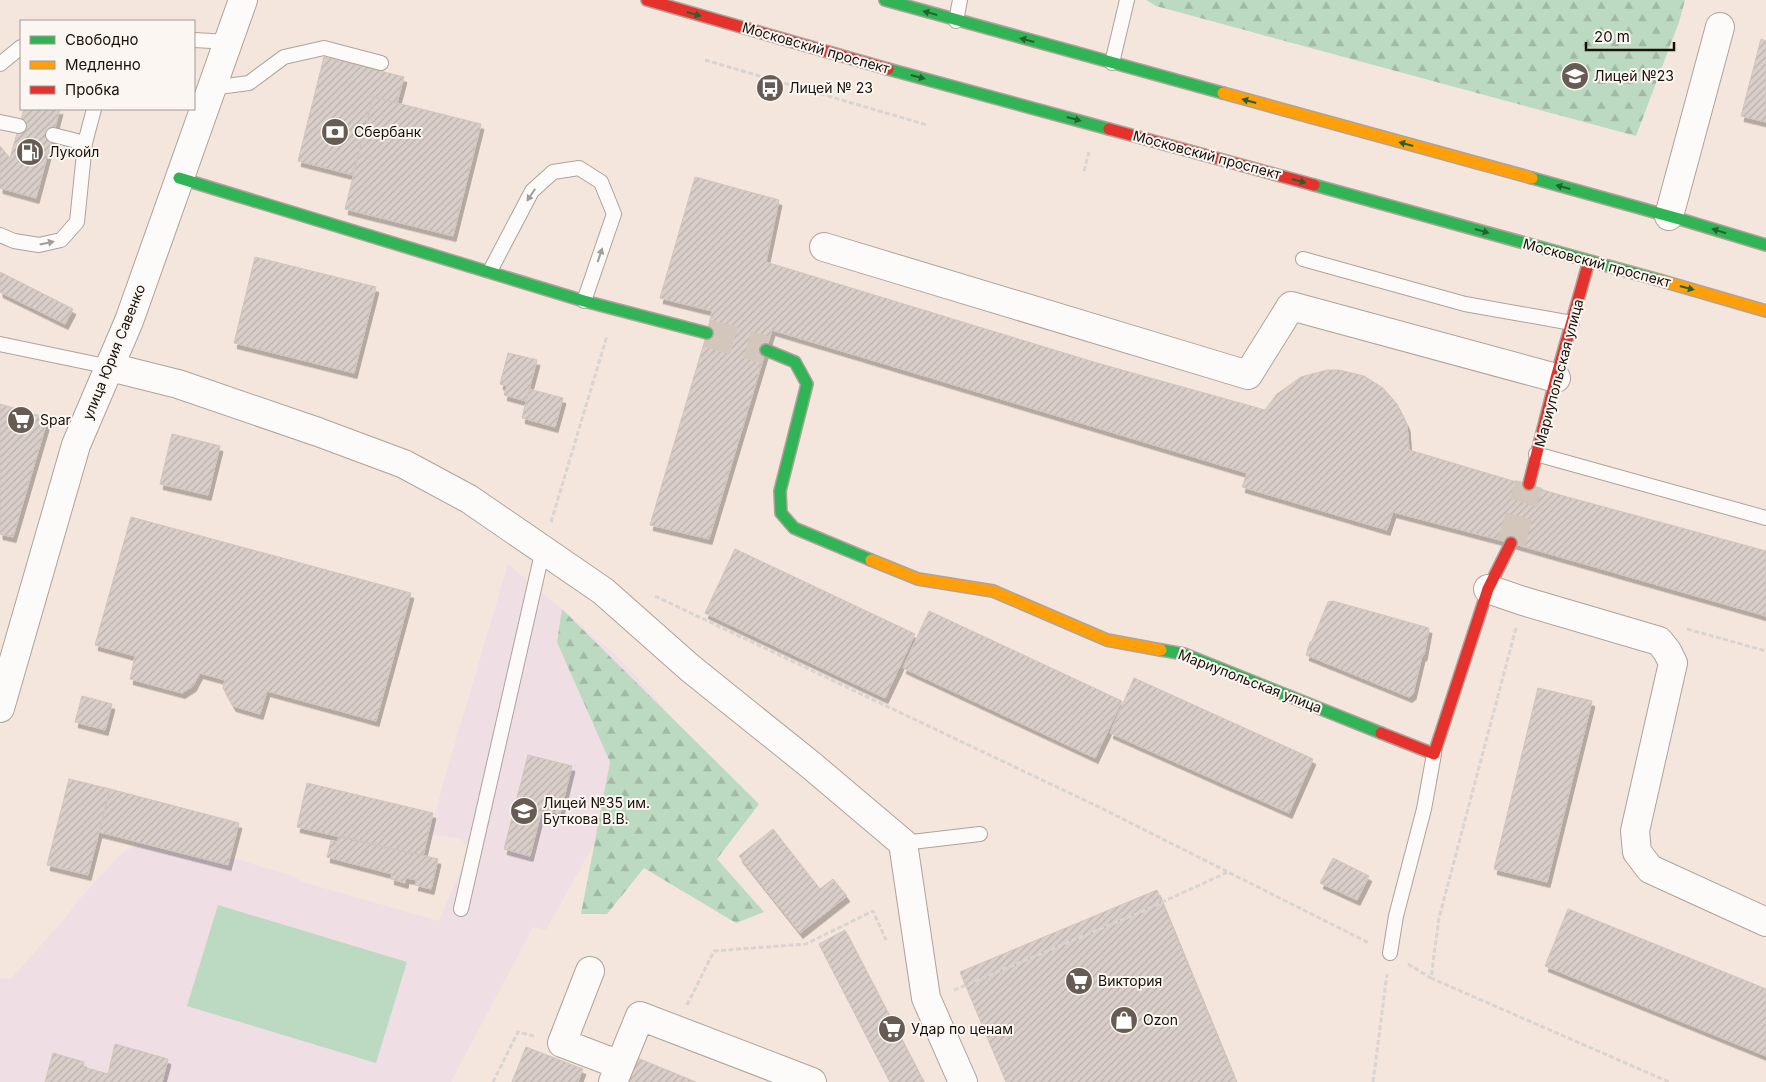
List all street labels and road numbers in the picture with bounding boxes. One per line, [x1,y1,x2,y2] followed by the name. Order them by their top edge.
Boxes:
[741,18,892,77] street label: Московский проспект
[1131,127,1283,183] street label: Московский проспект
[1521,235,1673,291] street label: Московский проспект
[79,282,149,422] street label: улица Юрия Савенко
[1531,297,1586,449] street label: Мариупольская улица
[1176,645,1324,716] street label: Мариупольская улица

